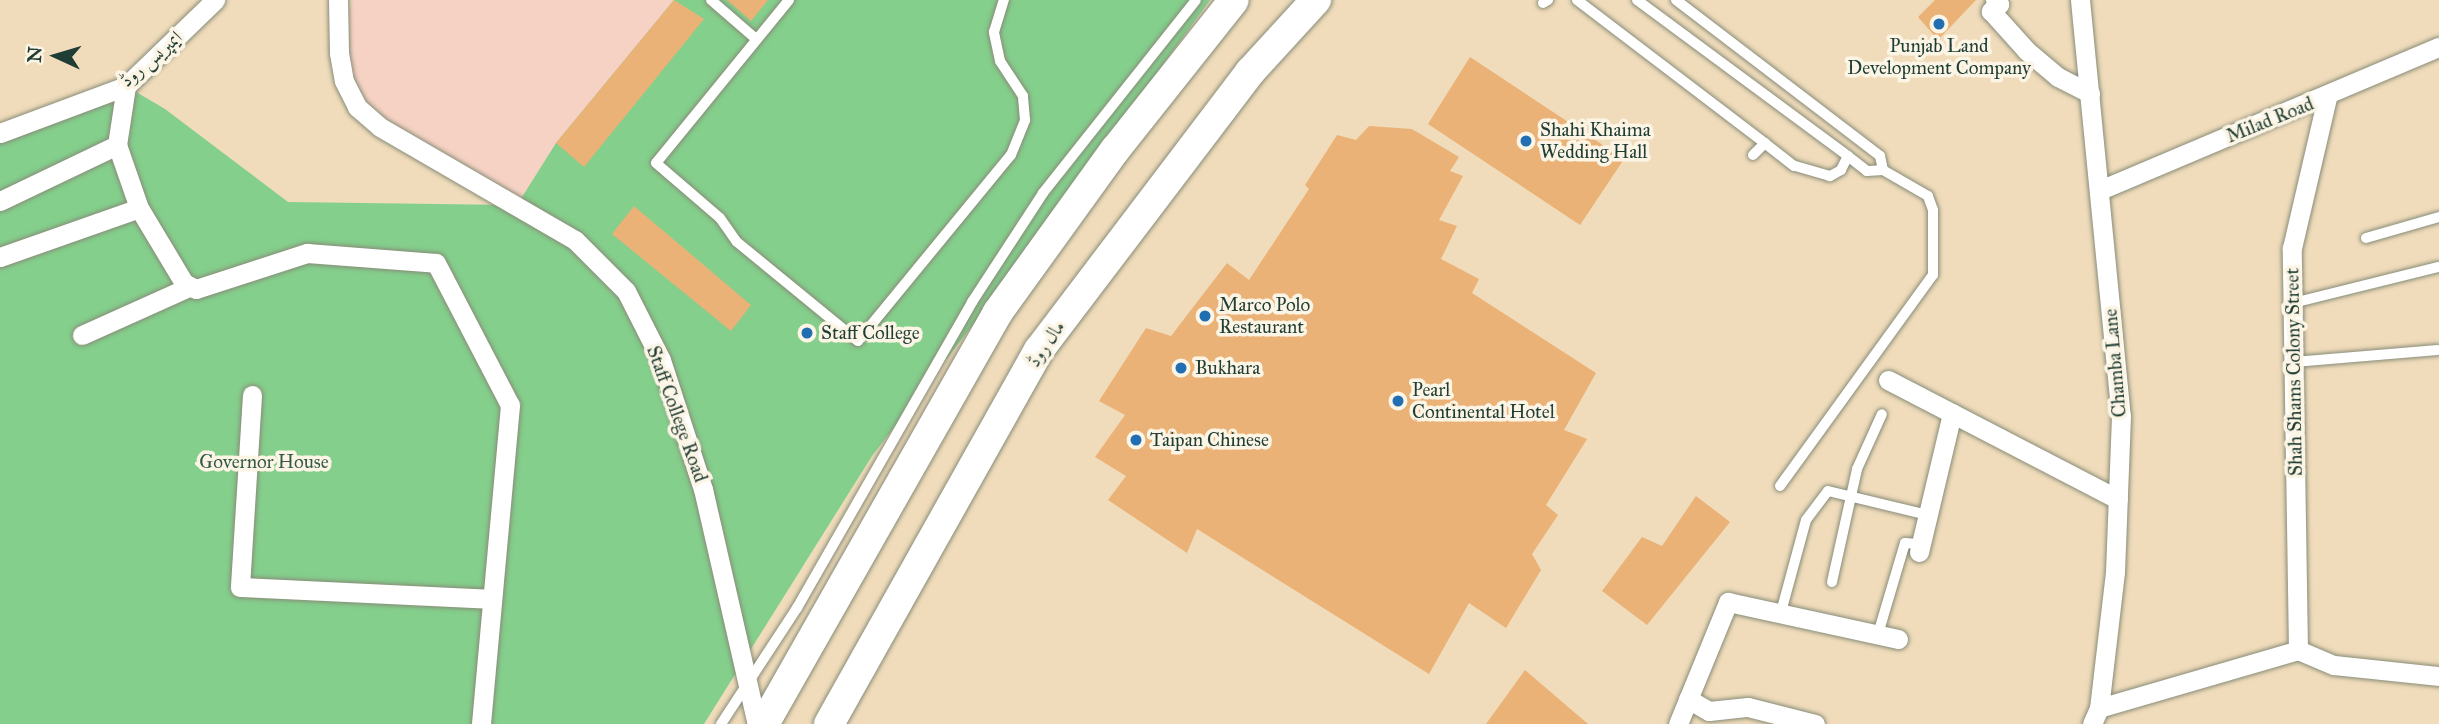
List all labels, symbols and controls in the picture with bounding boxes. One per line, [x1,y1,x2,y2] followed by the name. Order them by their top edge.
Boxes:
[1931,16,1947,32] marker: Punjab Land Development Company
[21,21,91,91] north arrow
[115,26,187,92] street label: ایمپریس روڈ
[1847,35,2031,79] place label: Punjab Land Development Company
[23,46,47,63] text: N
[2223,92,2317,148] street label: Milad Road
[1540,119,1651,163] place label: Shahi Khaima Wedding Hall
[1518,133,1534,149] marker: Shahi Khaima Wedding Hall
[2281,268,2307,476] street label: Shah Shams Colony Street
[1219,294,1310,338] place label: Marco Polo Restaurant
[1197,308,1213,324] marker: Marco Polo Restaurant
[2099,308,2131,418] street label: Chamba Lane
[1022,316,1070,372] street label: مال روڈ
[821,322,920,344] place label: Staff College
[799,325,815,341] marker: Staff College
[642,343,712,485] street label: Staff College Road
[1195,357,1260,379] place label: Bukhara
[1173,360,1189,376] marker: Bukhara
[1412,379,1555,423] place label: Pearl Continental Hotel
[1390,393,1406,409] marker: Pearl Continental Hotel
[1150,429,1269,451] place label: Taipan Chinese
[1128,432,1144,448] marker: Taipan Chinese
[199,451,329,473] park label: Governor House

